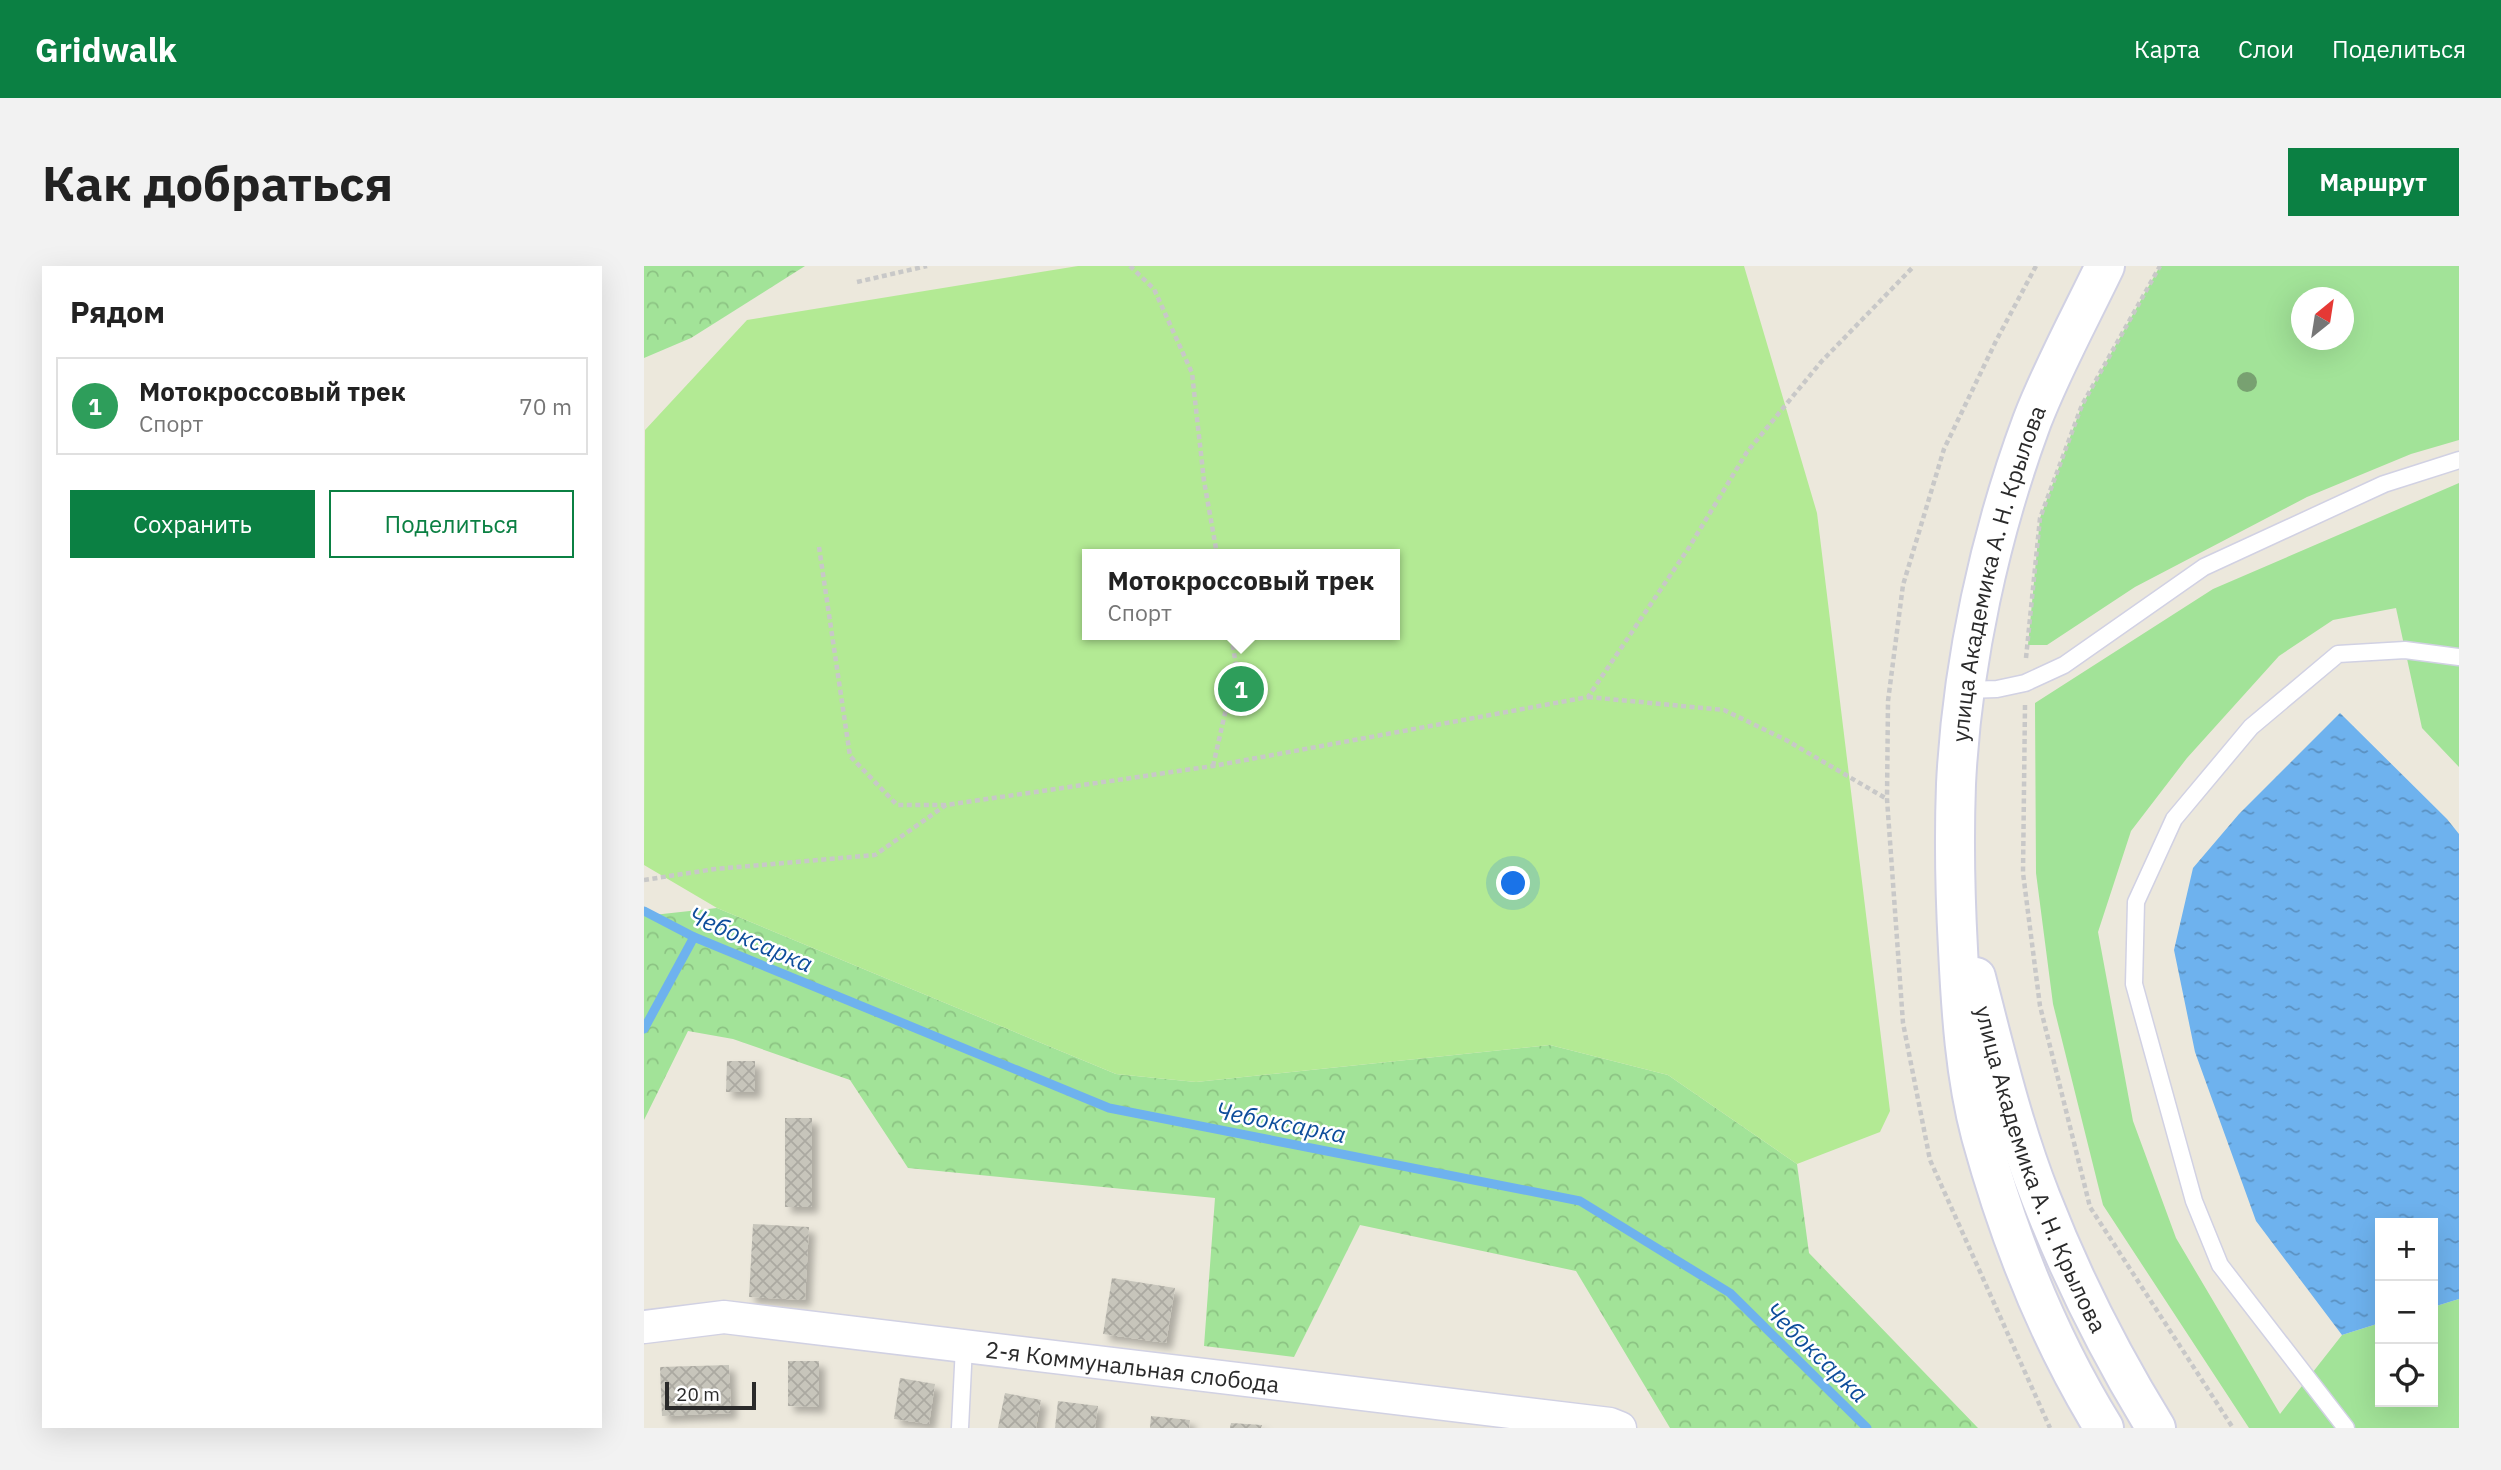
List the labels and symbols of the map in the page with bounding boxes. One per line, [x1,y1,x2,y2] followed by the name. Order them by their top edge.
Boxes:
[2291,287,2354,350] north arrow
[1944,401,2052,743] street label: улица Академика А. Н. Крылова
[1218,663,1264,715] pin: 1
[1496,866,1530,900] your location
[684,899,818,979] water label: Чебоксарка
[1969,1002,2114,1337] street label: улица Академика А. Н. Крылова
[1213,1094,1349,1150] water label: Чебоксарка
[1759,1295,1875,1409] water label: Чебоксарка
[984,1334,1281,1399] street label: 2-я Коммунальная слобода
[665,1379,756,1411] scale bar

